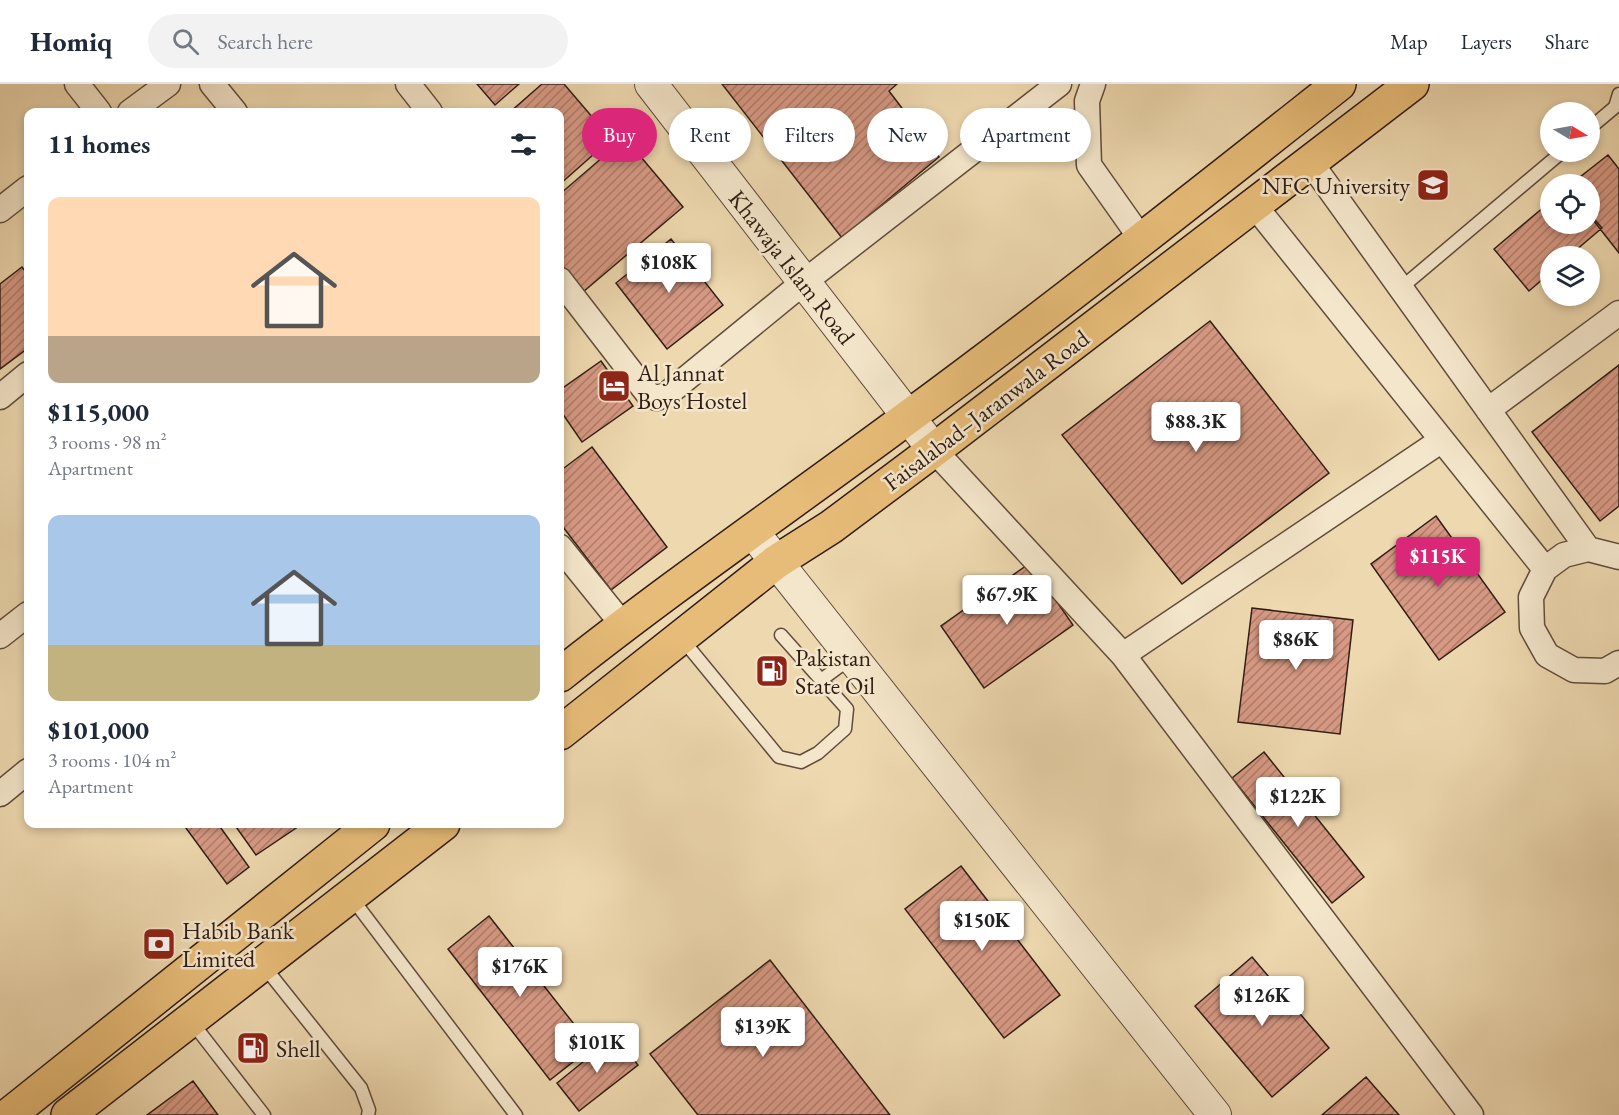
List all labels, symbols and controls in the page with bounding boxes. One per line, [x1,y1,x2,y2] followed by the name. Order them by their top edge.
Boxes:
[148,14,568,68] search box
[30,23,112,59] text: Homiq
[169,25,202,58] icon: search
[217,27,313,56] text: Search here
[1390,28,1428,55] text: Map
[1461,28,1512,55] text: Layers
[1545,28,1589,55] text: Share
[1540,102,1600,162] north arrow
[1540,102,1600,306] map controls
[582,108,657,162] chip: Buy
[669,108,751,162] chip: Rent
[763,108,855,162] chip: Filters
[867,108,948,162] chip: New
[960,108,1091,162] chip: Apartment
[48,127,150,161] text: 11 homes
[507,128,540,161] icon: filters
[1415,167,1451,203] school or university icon: NFC University
[1262,170,1410,201] place label: NFC University
[1540,174,1600,234] button: locate
[722,183,863,351] street label: Khawaja Islam Road
[240,236,348,344] icon: home
[627,243,711,294] pin: $108K
[1540,246,1600,306] button: layers
[641,249,697,275] text: $108K
[877,322,1096,498] street label: Faisalabad–Jaranwala Road
[636,357,747,416] place label: Al Jannat Boys Hostel
[596,368,632,404] hotel icon: Al Jannat Boys Hostel
[48,395,149,429] text: $115,000
[1147,402,1245,453] pin: $88.3K
[1165,408,1227,434] text: $88.3K
[48,429,167,455] text: 3 rooms · 98 m²
[48,455,133,481] text: Apartment
[1396,537,1480,588] pin: $115K
[1410,543,1466,569] text: $115K
[240,554,348,662] icon: home
[958,575,1056,626] pin: $67.9K
[976,581,1038,607] text: $67.9K
[1260,620,1332,671] pin: $86K
[1273,626,1319,652] text: $86K
[795,642,875,701] place label: Pakistan State Oil
[754,653,790,689] fuel station icon: Pakistan State Oil
[48,713,149,747] text: $101,000
[48,747,176,773] text: 3 rooms · 104 m²
[48,773,133,799] text: Apartment
[1256,777,1340,828] pin: $122K
[1270,783,1326,809] text: $122K
[940,901,1024,952] pin: $150K
[954,907,1010,933] text: $150K
[182,915,295,974] place label: Habib Bank Limited
[141,926,177,962] bank icon: Habib Bank Limited
[478,947,562,998] pin: $176K
[492,953,548,979] text: $176K
[1220,976,1304,1027] pin: $126K
[1234,982,1290,1008] text: $126K
[721,1007,805,1058] pin: $139K
[735,1013,791,1039] text: $139K
[555,1023,639,1074] pin: $101K
[569,1029,625,1055] text: $101K
[235,1030,271,1066] fuel station icon: Shell
[276,1033,321,1064] place label: Shell

